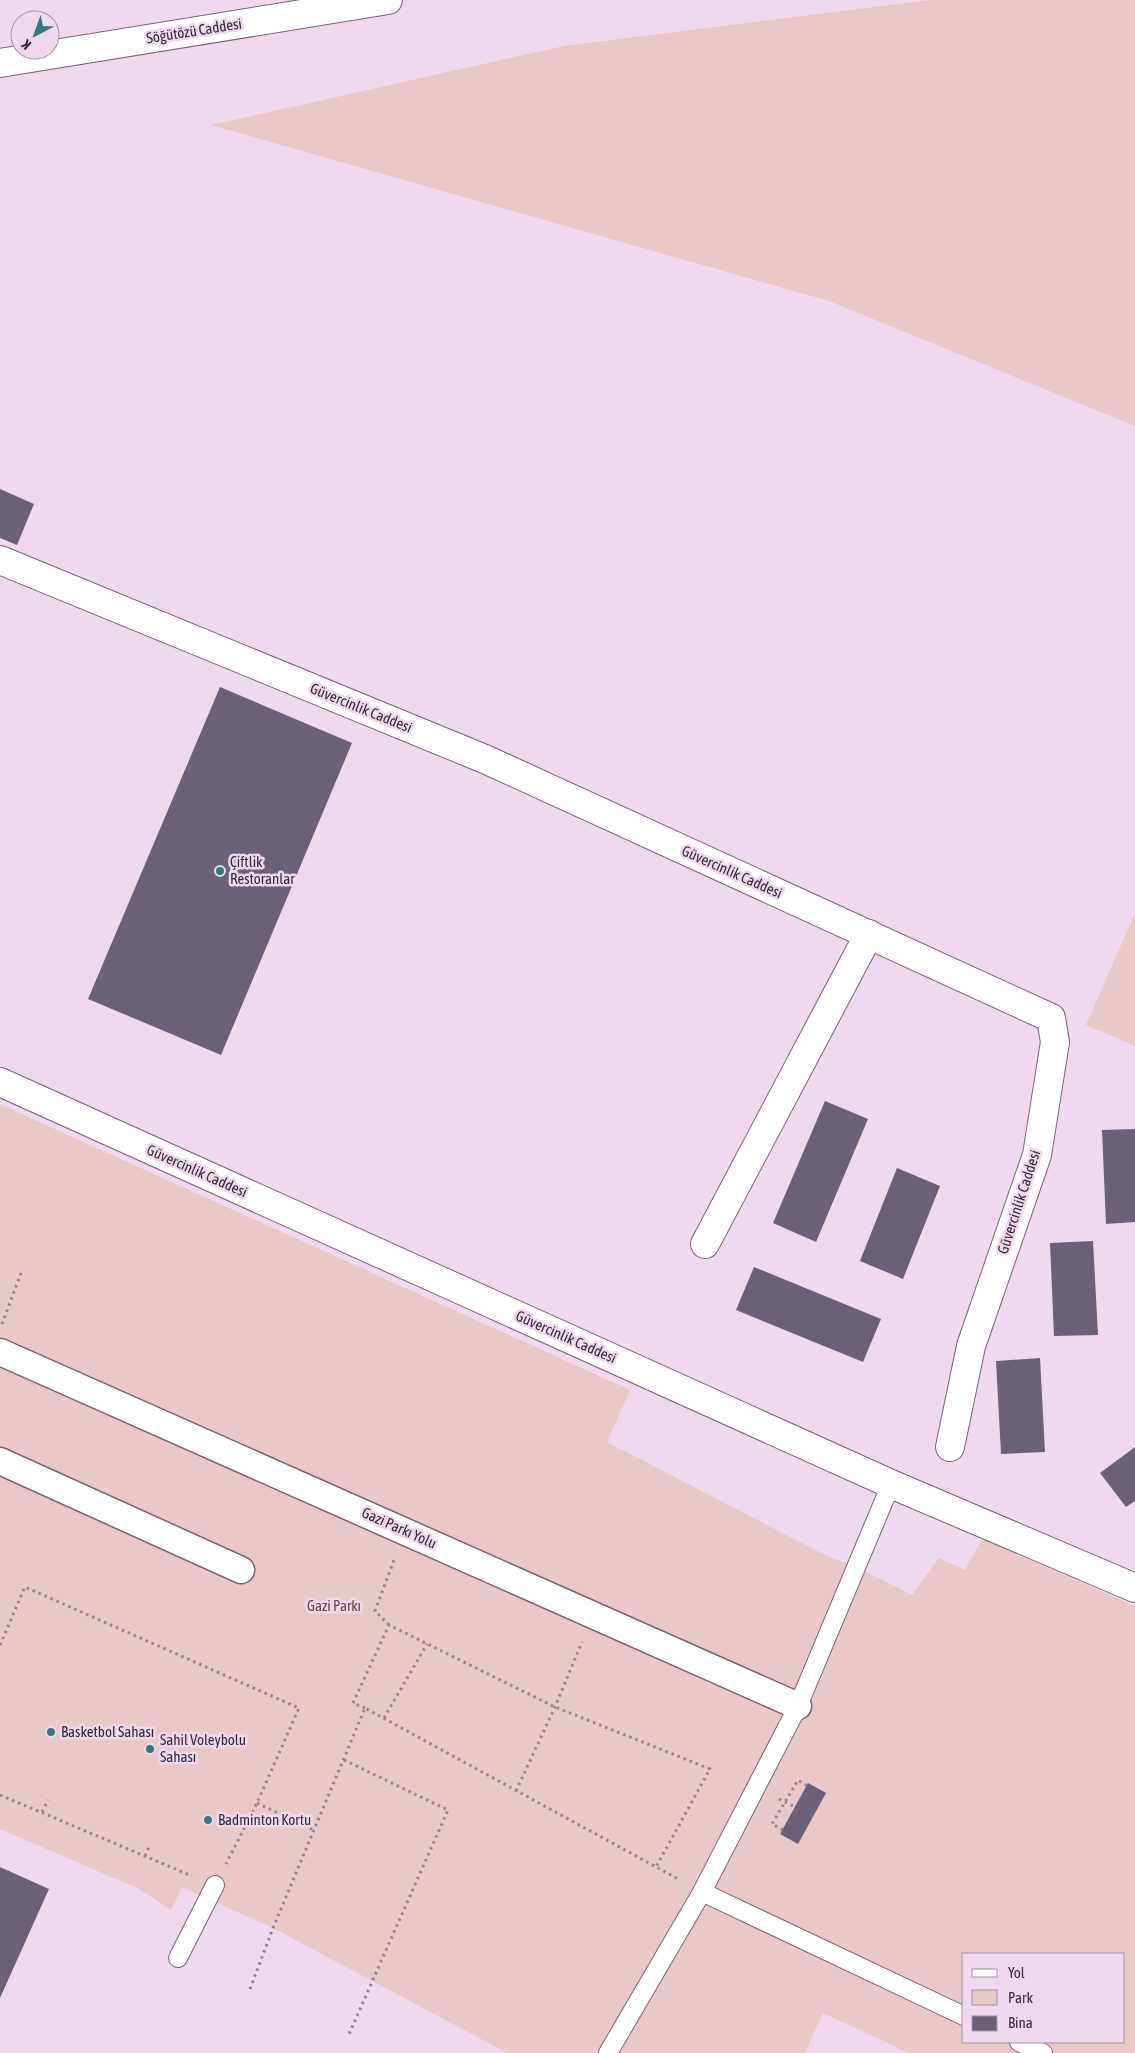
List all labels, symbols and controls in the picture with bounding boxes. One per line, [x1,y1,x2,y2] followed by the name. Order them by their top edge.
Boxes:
[10,10,60,60] north arrow
[145,15,243,46] street label: Söğütözü Caddesi
[19,36,34,53] text: K
[308,679,415,736] street label: Güvercinlik Caddesi
[679,842,785,901] street label: Güvercinlik Caddesi
[230,853,295,887] place label: Çiftlik Restoranlar
[214,865,226,877] marker: Çiftlik Restoranlar
[144,1141,250,1200] street label: Güvercinlik Caddesi
[994,1148,1043,1256] street label: Güvercinlik Caddesi
[513,1307,619,1366] street label: Güvercinlik Caddesi
[359,1504,439,1552] street label: Gazi Parkı Yolu
[307,1597,361,1614] park label: Gazi Parkı
[61,1723,154,1740] place label: Basketbol Sahası
[45,1726,57,1738] marker: Basketbol Sahası
[160,1731,246,1765] place label: Sahil Voleybolu Sahası
[144,1743,156,1755] marker: Sahil Voleybolu Sahası
[218,1811,311,1828] place label: Badminton Kortu
[202,1814,214,1826] marker: Badminton Kortu
[962,1953,1125,2043] legend
[1008,1964,1025,1981] text: Yol
[1008,1989,1033,2006] text: Park
[1008,2014,1033,2031] text: Bina

